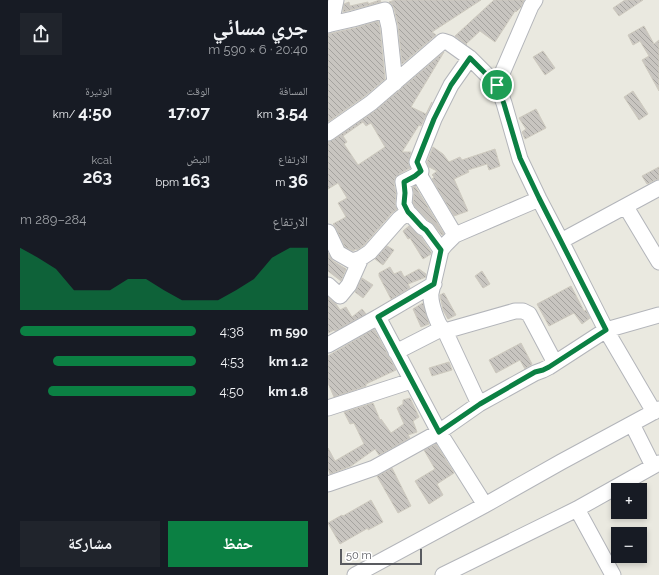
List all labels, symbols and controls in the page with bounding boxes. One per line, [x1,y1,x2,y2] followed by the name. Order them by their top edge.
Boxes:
[20,13,62,55] button: share
[212,14,308,40] text: جري مسائي
[208,42,308,57] text: 20:40 · 6 × 590 m
[480,68,514,102] pin
[486,74,508,96] icon: arrive
[85,85,112,98] text: الوتيرة
[186,85,210,98] text: الوقت
[279,85,308,98] text: المسافة
[78,102,112,122] text: 4:50
[168,102,210,122] text: 17:07
[276,102,308,122] text: 3.54
[53,108,78,121] text: /km
[257,108,276,121] text: km
[187,153,210,166] text: النبض
[278,153,308,166] text: الارتفاع
[91,154,112,167] text: kcal
[83,167,112,187] text: 263
[182,170,210,190] text: 163
[288,170,308,190] text: 36
[155,176,182,189] text: bpm
[275,176,288,189] text: m
[20,212,86,227] text: 284–289 m
[273,214,308,229] text: الارتفاع
[220,324,244,339] text: 4:38
[270,324,308,339] text: 590 m
[220,354,244,369] text: 4:53
[269,354,308,369] text: 1.2 km
[219,384,244,399] text: 4:50
[268,384,308,399] text: 1.8 km
[611,483,647,563] map controls
[611,483,647,519] button: +
[20,521,160,567] button: مشاركة
[168,521,308,567] button: حفظ
[611,527,647,563] button: −
[340,547,422,566] scale bar
[346,549,372,562] text: 50 m

